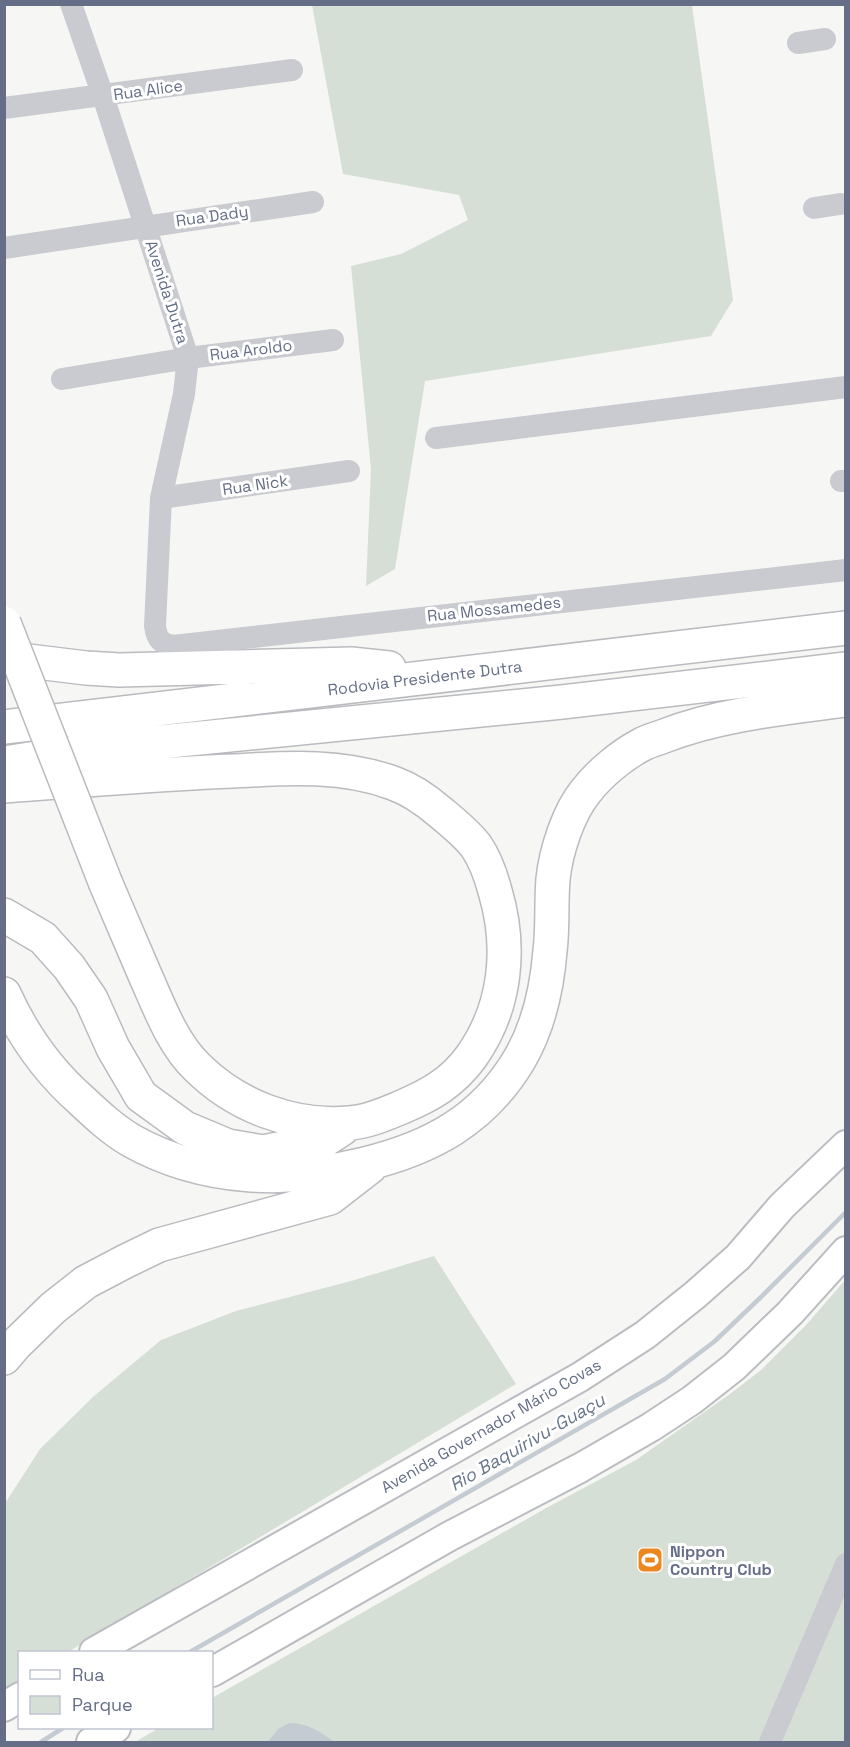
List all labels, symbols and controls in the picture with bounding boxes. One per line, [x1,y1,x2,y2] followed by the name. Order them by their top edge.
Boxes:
[112,75,184,105] street label: Rua Alice
[174,201,250,231] street label: Rua Dady
[140,238,194,346] street label: Avenida Dutra
[209,335,293,365] street label: Rua Aroldo
[221,470,289,500] street label: Rua Nick
[426,592,562,626] street label: Rua Mossamedes
[327,656,523,700] street label: Rodovia Presidente Dutra
[377,1354,605,1498] street label: Avenida Governador Mário Covas
[445,1388,610,1496] water label: Rio Baquirivu-Guaçu
[670,1541,772,1580] place label: Nippon Country Club
[635,1545,665,1575] sports icon: Nippon Country Club
[18,1651,213,1729] legend
[72,1663,105,1686] text: Rua
[72,1693,133,1716] text: Parque

